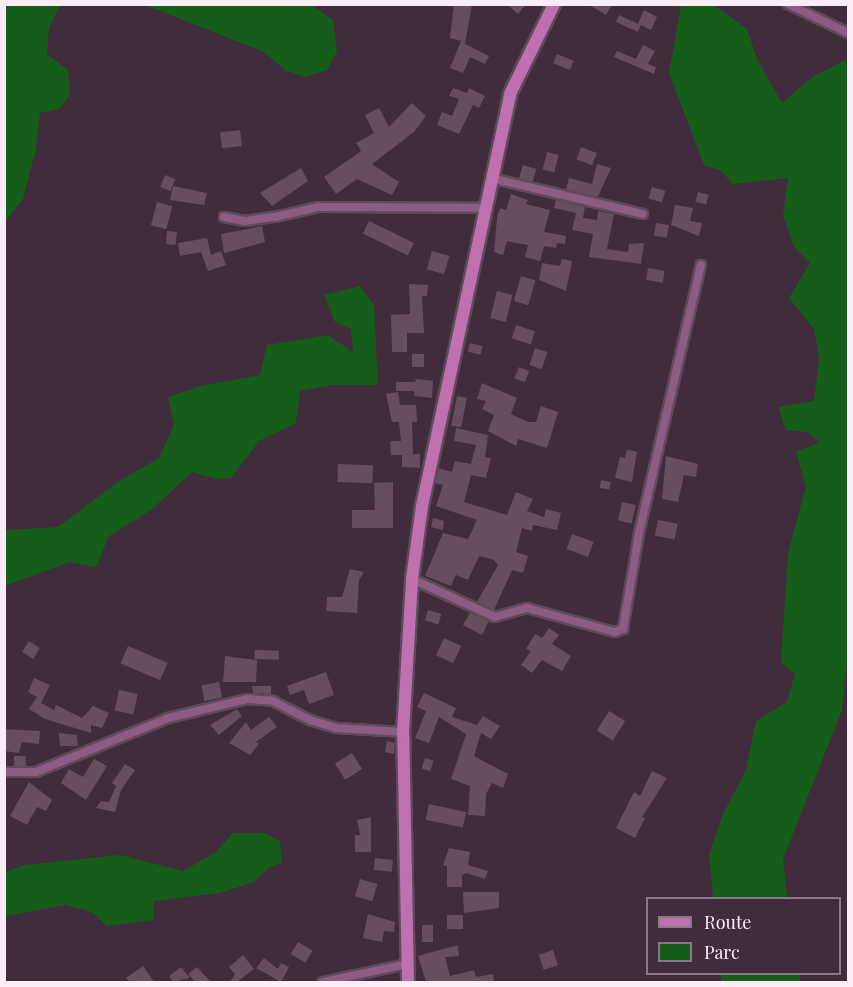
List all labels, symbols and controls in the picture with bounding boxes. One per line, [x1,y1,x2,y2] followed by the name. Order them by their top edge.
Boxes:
[646,897,841,975] legend
[704,910,751,934] text: Route
[704,940,740,964] text: Parc

